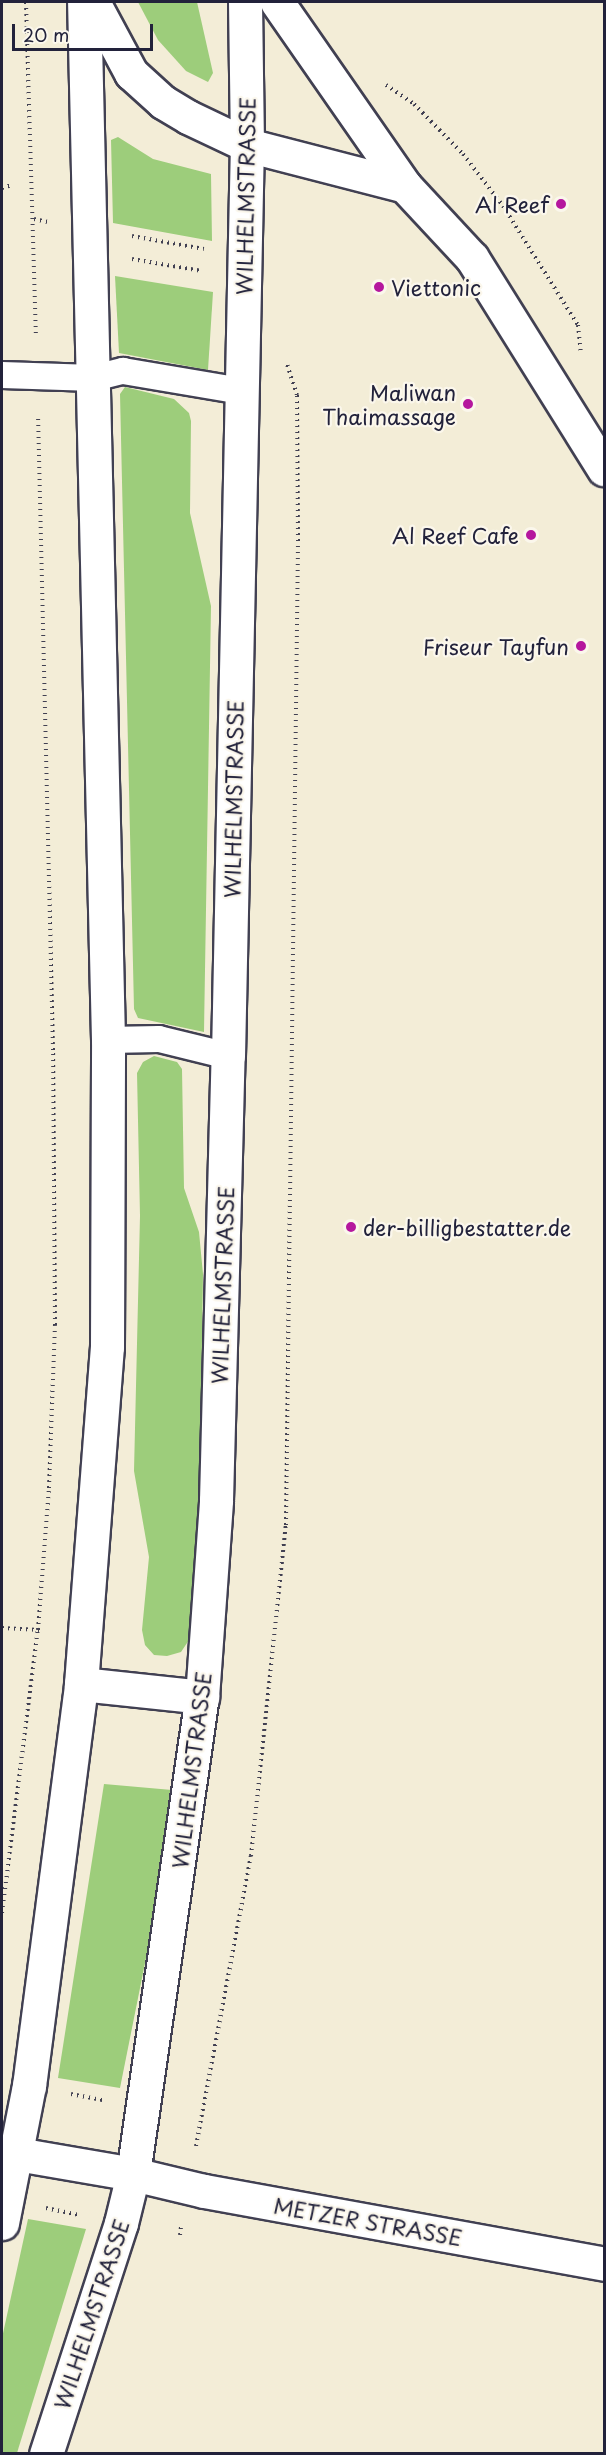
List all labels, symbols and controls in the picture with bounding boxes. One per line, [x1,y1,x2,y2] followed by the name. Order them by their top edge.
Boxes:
[15,12,156,50] scale bar
[23,21,69,48] text: 20 m
[231,97,259,295] street label: WILHELMSTRASSE
[475,191,549,217] place label: Al Reef
[554,197,568,211] marker: Al Reef
[391,274,481,300] place label: Viettonic
[372,280,386,294] marker: Viettonic
[322,379,456,429] place label: Maliwan Thaimassage
[461,397,475,411] marker: Maliwan Thaimassage
[391,522,519,548] place label: Al Reef Cafe
[524,528,538,542] marker: Al Reef Cafe
[423,633,569,659] place label: Friseur Tayfun
[574,639,588,653] marker: Friseur Tayfun
[219,700,247,898] street label: WILHELMSTRASSE
[206,1186,238,1384] street label: WILHELMSTRASSE
[363,1214,571,1240] place label: der-billigbestatter.de
[344,1220,358,1234] marker: der-billigbestatter.de
[166,1670,216,1870] street label: WILHELMSTRASSE
[271,2192,465,2250] street label: METZER STRASSE
[48,2216,134,2412] street label: WILHELMSTRASSE

